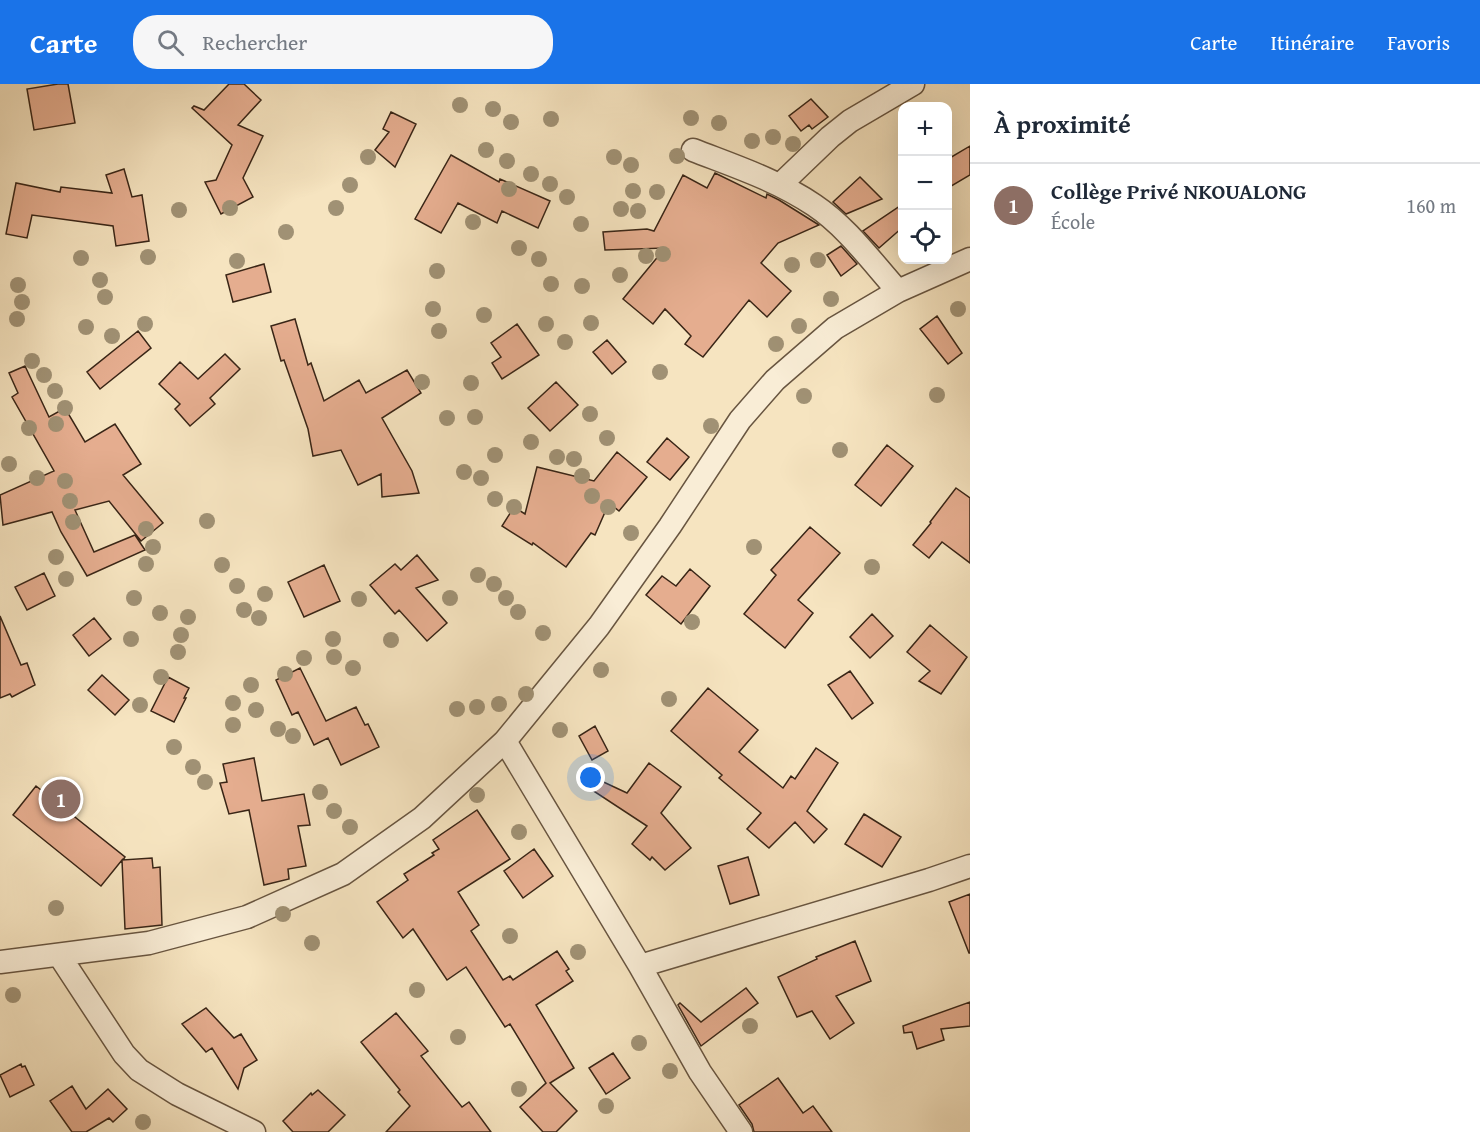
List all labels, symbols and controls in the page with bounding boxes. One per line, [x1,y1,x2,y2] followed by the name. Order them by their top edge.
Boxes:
[133,15,553,69] search box
[30,22,97,63] text: Carte
[154,26,187,59] icon: search
[202,26,307,58] text: Rechercher
[1190,27,1237,58] text: Carte
[1270,27,1354,58] text: Itinéraire
[1387,27,1450,58] text: Favoris
[898,102,952,264] map controls
[898,102,952,156] button: +
[994,104,1131,143] text: À proximité
[898,156,952,210] button: −
[1051,175,1306,207] text: Collège Privé NKOUALONG
[1008,191,1019,220] text: 1
[1406,191,1456,220] text: 160 m
[1051,207,1095,236] text: École
[898,210,952,264] button: locate
[576,763,605,792] your location
[42,776,80,822] pin: 1

